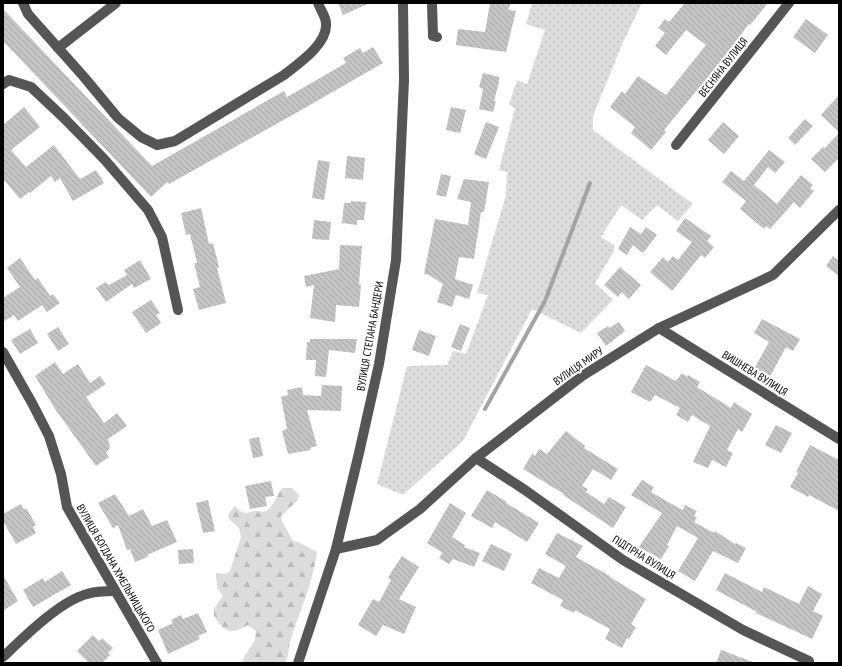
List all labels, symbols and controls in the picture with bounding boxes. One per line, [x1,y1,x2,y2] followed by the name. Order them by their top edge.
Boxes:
[695,34,751,100] street label: ВЕСНЯНА ВУЛИЦЯ
[353,280,387,392] street label: ВУЛИЦЯ СТЕПАНА БАНДЕРИ
[550,344,606,388] street label: ВУЛИЦЯ МИРУ
[720,347,790,399] street label: ВИШНЕВА ВУЛИЦЯ
[74,502,158,634] street label: ВУЛИЦЯ БОГДАНА ХМЕЛЬНИЦЬКОГО
[610,532,678,582] street label: ПІДГІРНА ВУЛИЦЯ

